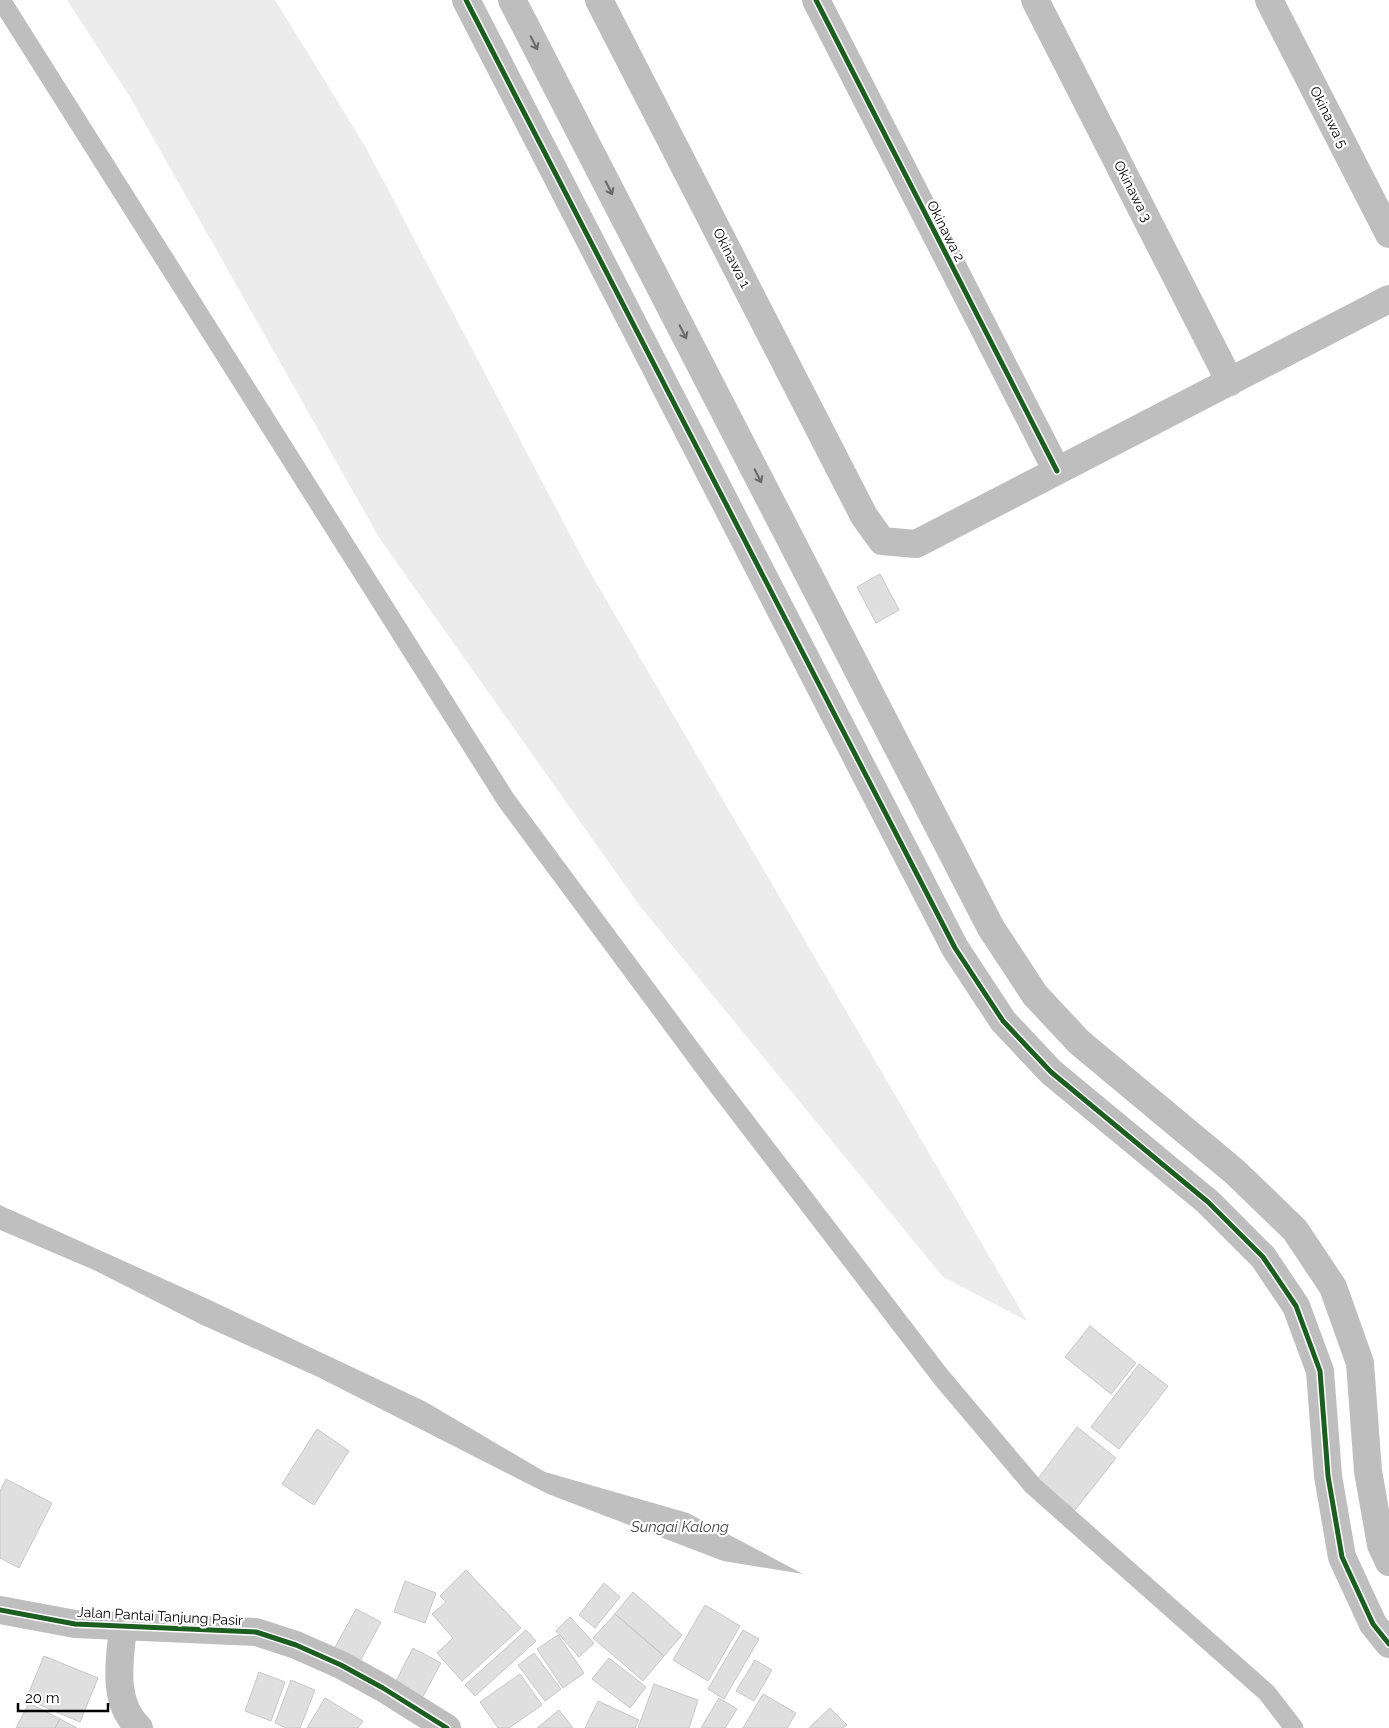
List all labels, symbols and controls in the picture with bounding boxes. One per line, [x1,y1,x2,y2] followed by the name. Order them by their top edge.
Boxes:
[529,36,539,51] one-way arrow
[1307,84,1351,151] street label: Okinawa 5
[1111,158,1155,224] street label: Okinawa 3
[604,180,614,195] one-way arrow
[924,198,968,264] street label: Okinawa 2
[710,225,754,291] street label: Okinawa 1
[679,324,688,339] one-way arrow
[753,469,763,484] one-way arrow
[630,1518,729,1536] water label: Sungai Kalong
[77,1604,243,1628] street label: Jalan Pantai Tanjung Pasir
[18,1680,108,1712] scale bar
[25,1689,60,1707] text: 20 m

